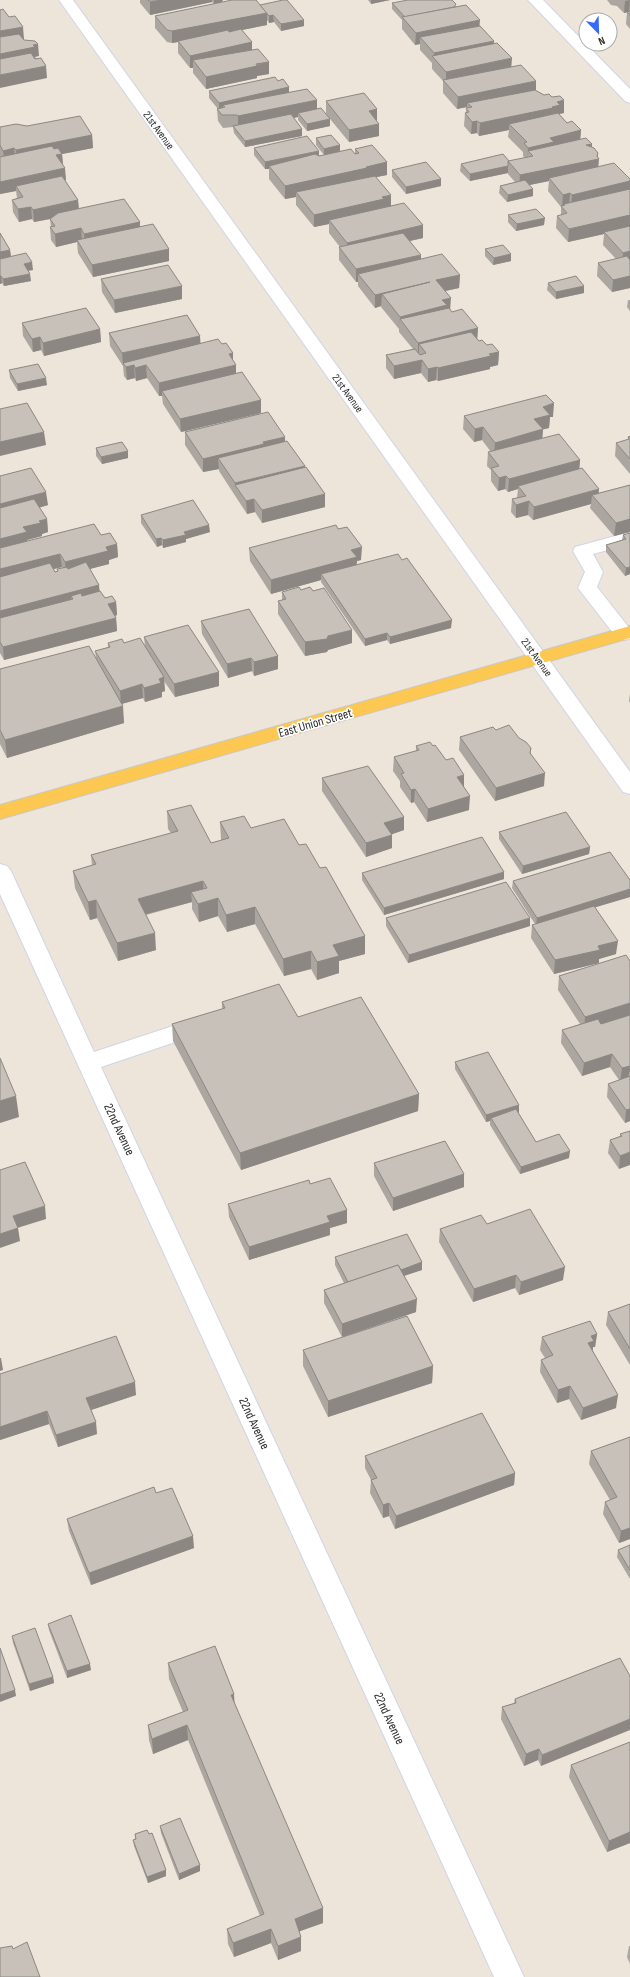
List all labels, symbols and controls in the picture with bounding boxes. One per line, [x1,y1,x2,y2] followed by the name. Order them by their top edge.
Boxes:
[578,12,618,52] north arrow
[596,34,607,48] text: N
[140,109,177,152] street label: 21st Avenue
[329,372,366,415] street label: 21st Avenue
[518,636,555,679] street label: 21st Avenue
[277,705,354,741] street label: East Union Street
[100,1101,138,1158] street label: 22nd Avenue
[235,1395,273,1452] street label: 22nd Avenue
[370,1690,408,1747] street label: 22nd Avenue

